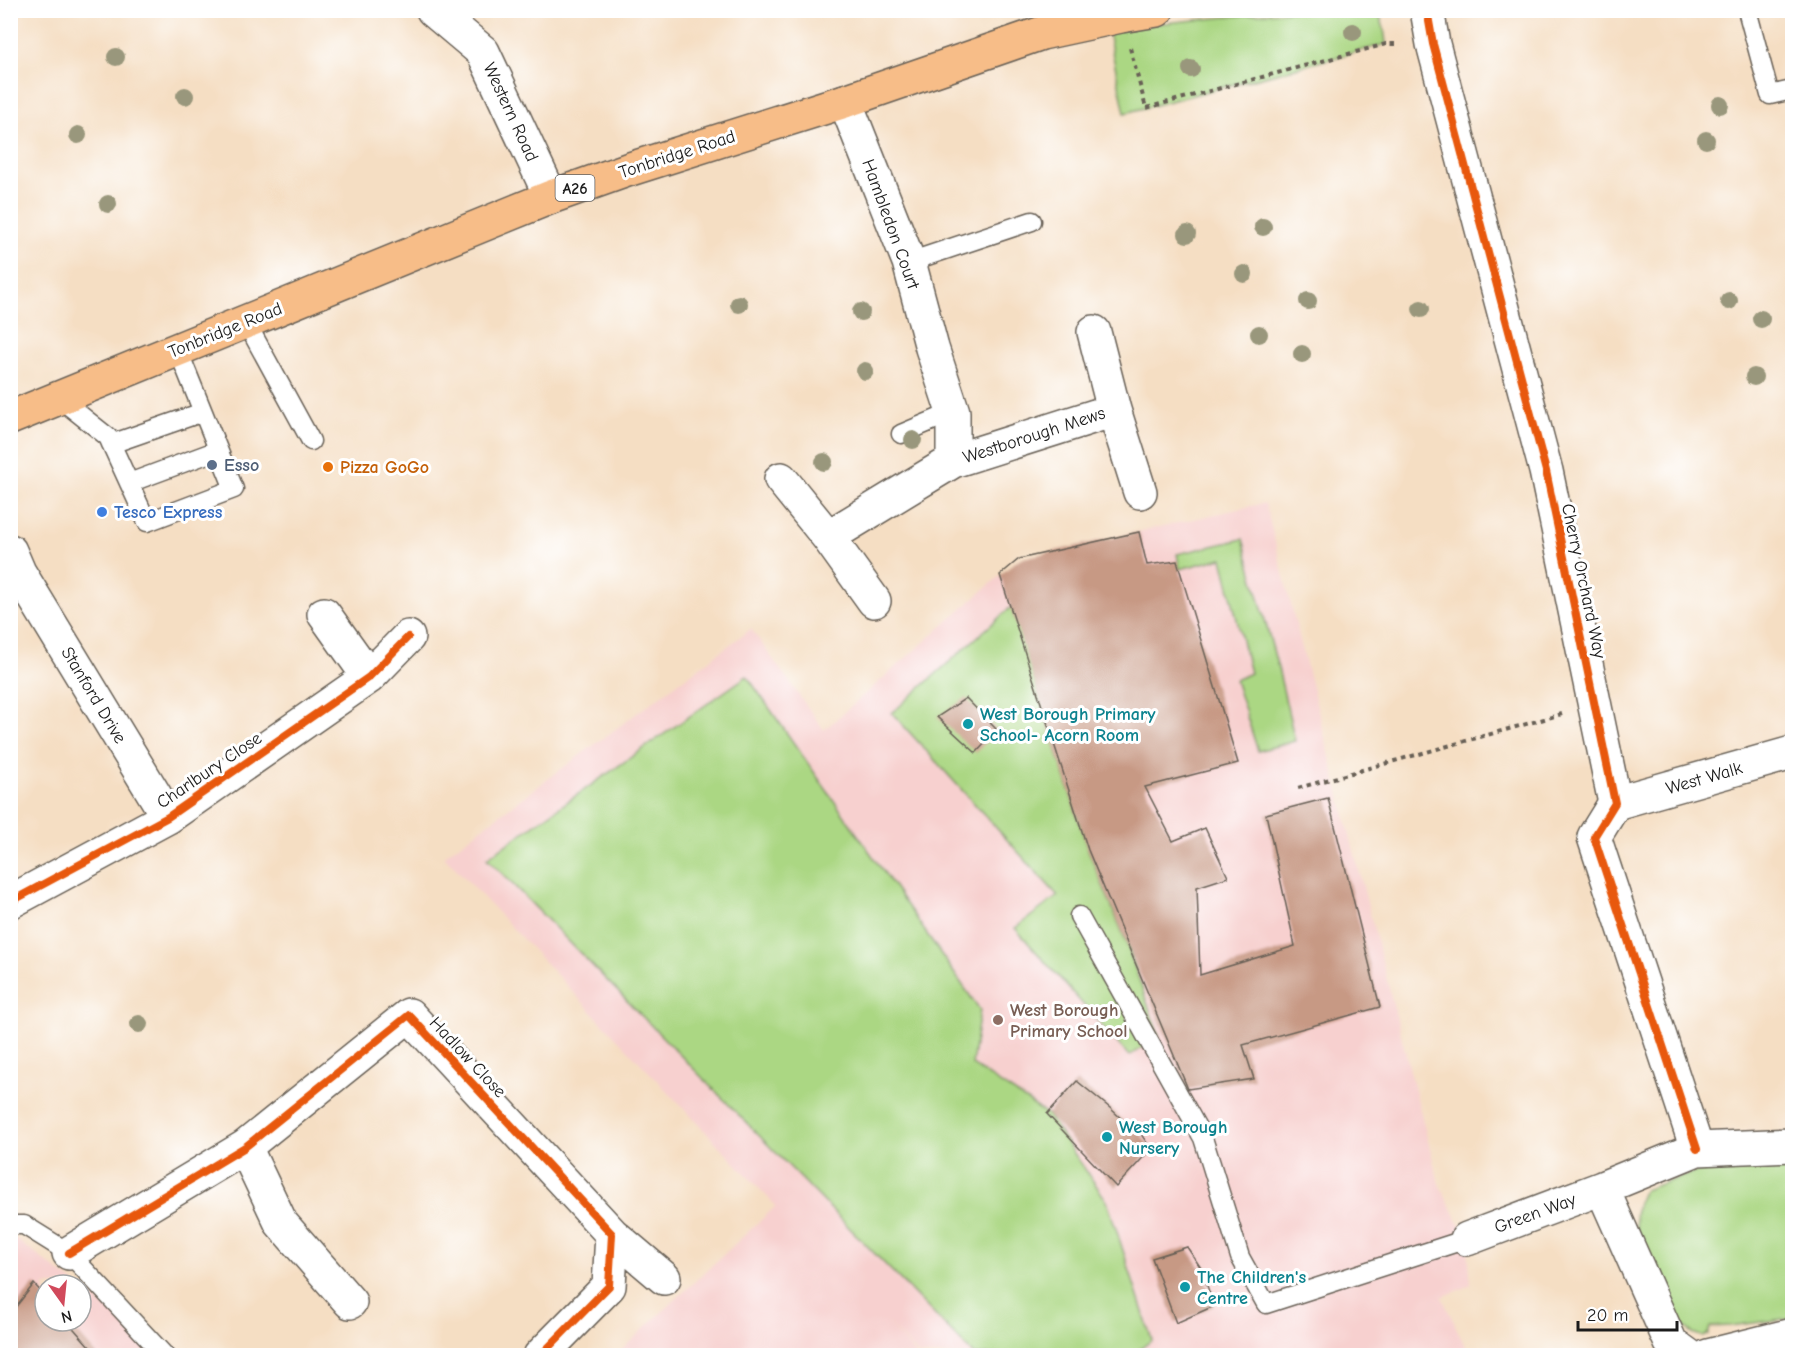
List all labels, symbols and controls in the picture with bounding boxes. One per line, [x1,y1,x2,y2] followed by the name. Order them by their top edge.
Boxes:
[479,60,543,165] street label: Western Road
[616,126,738,183] street label: Tonbridge Road
[857,156,924,293] street label: Hambledon Court
[556,175,594,201] road number: A26
[165,298,285,363] street label: Tonbridge Road
[960,403,1108,468] street label: Westborough Mews
[224,455,259,476] place label: Esso
[340,457,429,478] place label: Pizza GoGo
[205,458,219,472] marker: Esso
[321,460,335,474] marker: Pizza GoGo
[114,502,223,523] place label: Tesco Express
[1557,502,1610,661] street label: Cherry Orchard Way
[95,505,109,519] marker: Tesco Express
[57,643,131,747] street label: Stanford Drive
[980,704,1156,746] place label: West Borough Primary School- Acorn Room
[961,717,975,731] marker: West Borough Primary School- Acorn Room
[153,728,266,813] street label: Charlbury Close
[1664,758,1745,799] street label: West Walk
[1010,1000,1128,1042] place label: West Borough Primary School
[425,1013,510,1102] street label: Hadlow Close
[991,1013,1005,1027] marker: West Borough Primary School
[1119,1117,1227,1159] place label: West Borough Nursery
[1100,1130,1114,1144] marker: West Borough Nursery
[1491,1189,1580,1238] street label: Green Way
[1197,1267,1307,1309] place label: The Children's Centre
[33,1273,93,1333] north arrow
[1178,1280,1192,1294] marker: The Children's Centre
[1578,1294,1677,1332] scale bar
[1587,1305,1628,1326] text: 20 m
[59,1306,74,1327] text: N

